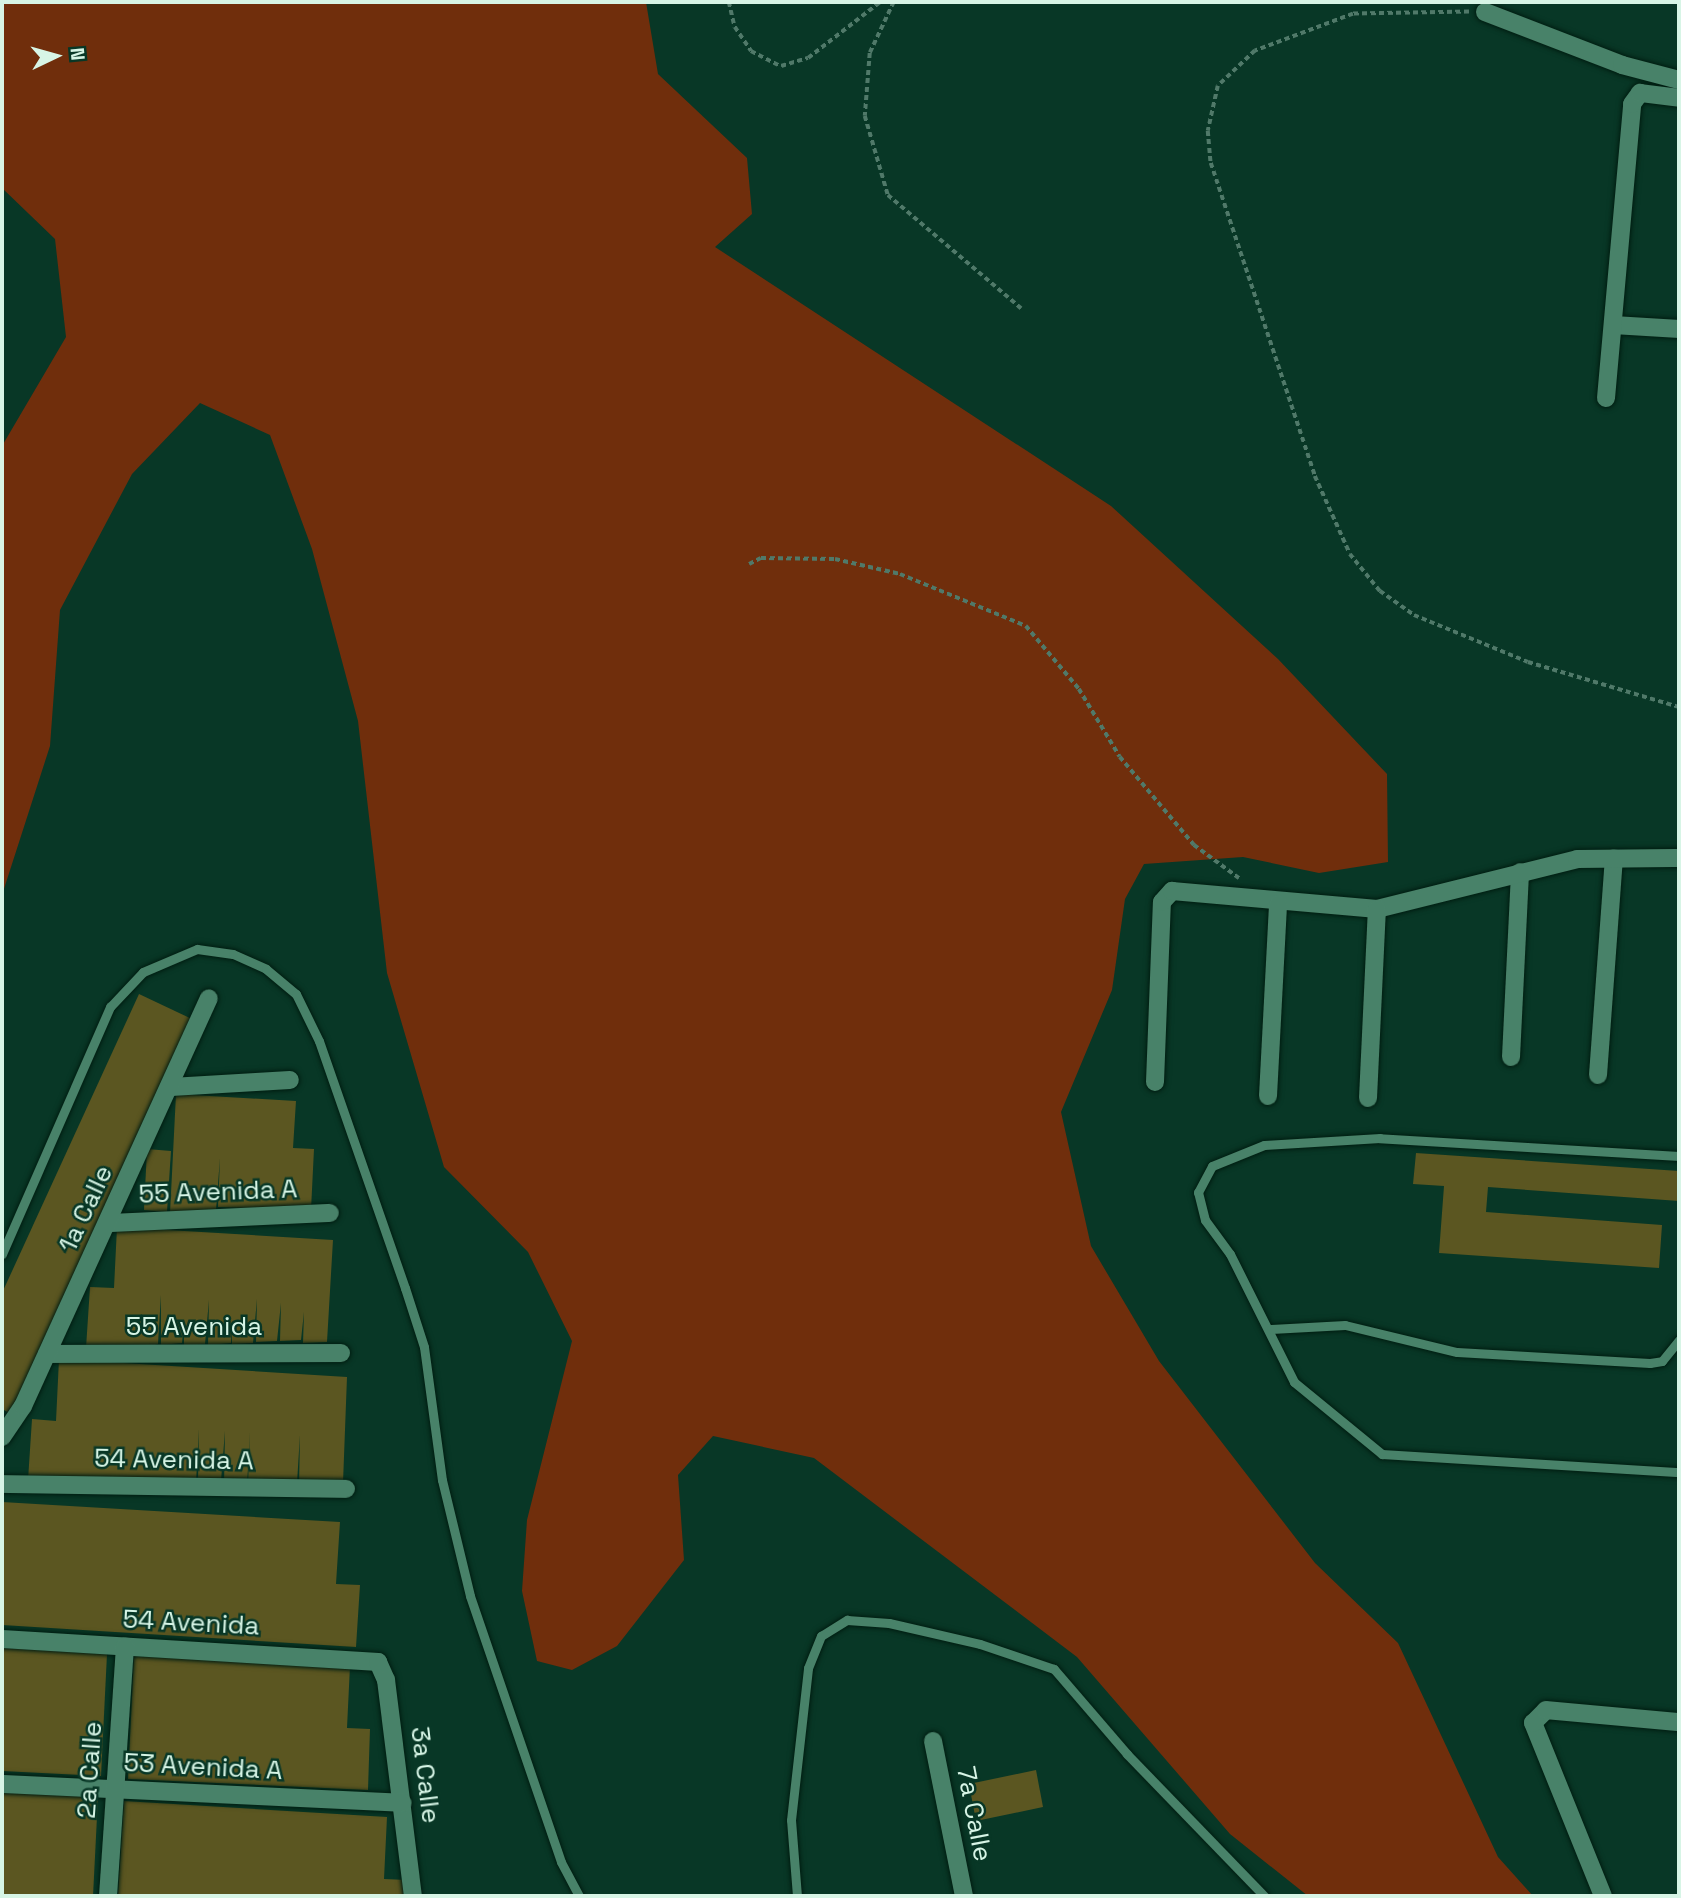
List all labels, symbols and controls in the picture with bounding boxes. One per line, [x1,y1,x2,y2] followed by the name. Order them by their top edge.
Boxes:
[21,21,91,91] north arrow
[64,47,90,62] text: N
[52,1161,120,1257] street label: 1a Calle
[138,1174,298,1210] street label: 55 Avenida A
[126,1311,262,1343] street label: 55 Avenida
[94,1443,254,1477] street label: 54 Avenida A
[122,1604,260,1642] street label: 54 Avenida
[71,1720,109,1820] street label: 2a Calle
[404,1725,446,1825] street label: 3a Calle
[122,1747,284,1787] street label: 53 Avenida A
[950,1764,998,1864] street label: 7a Calle

